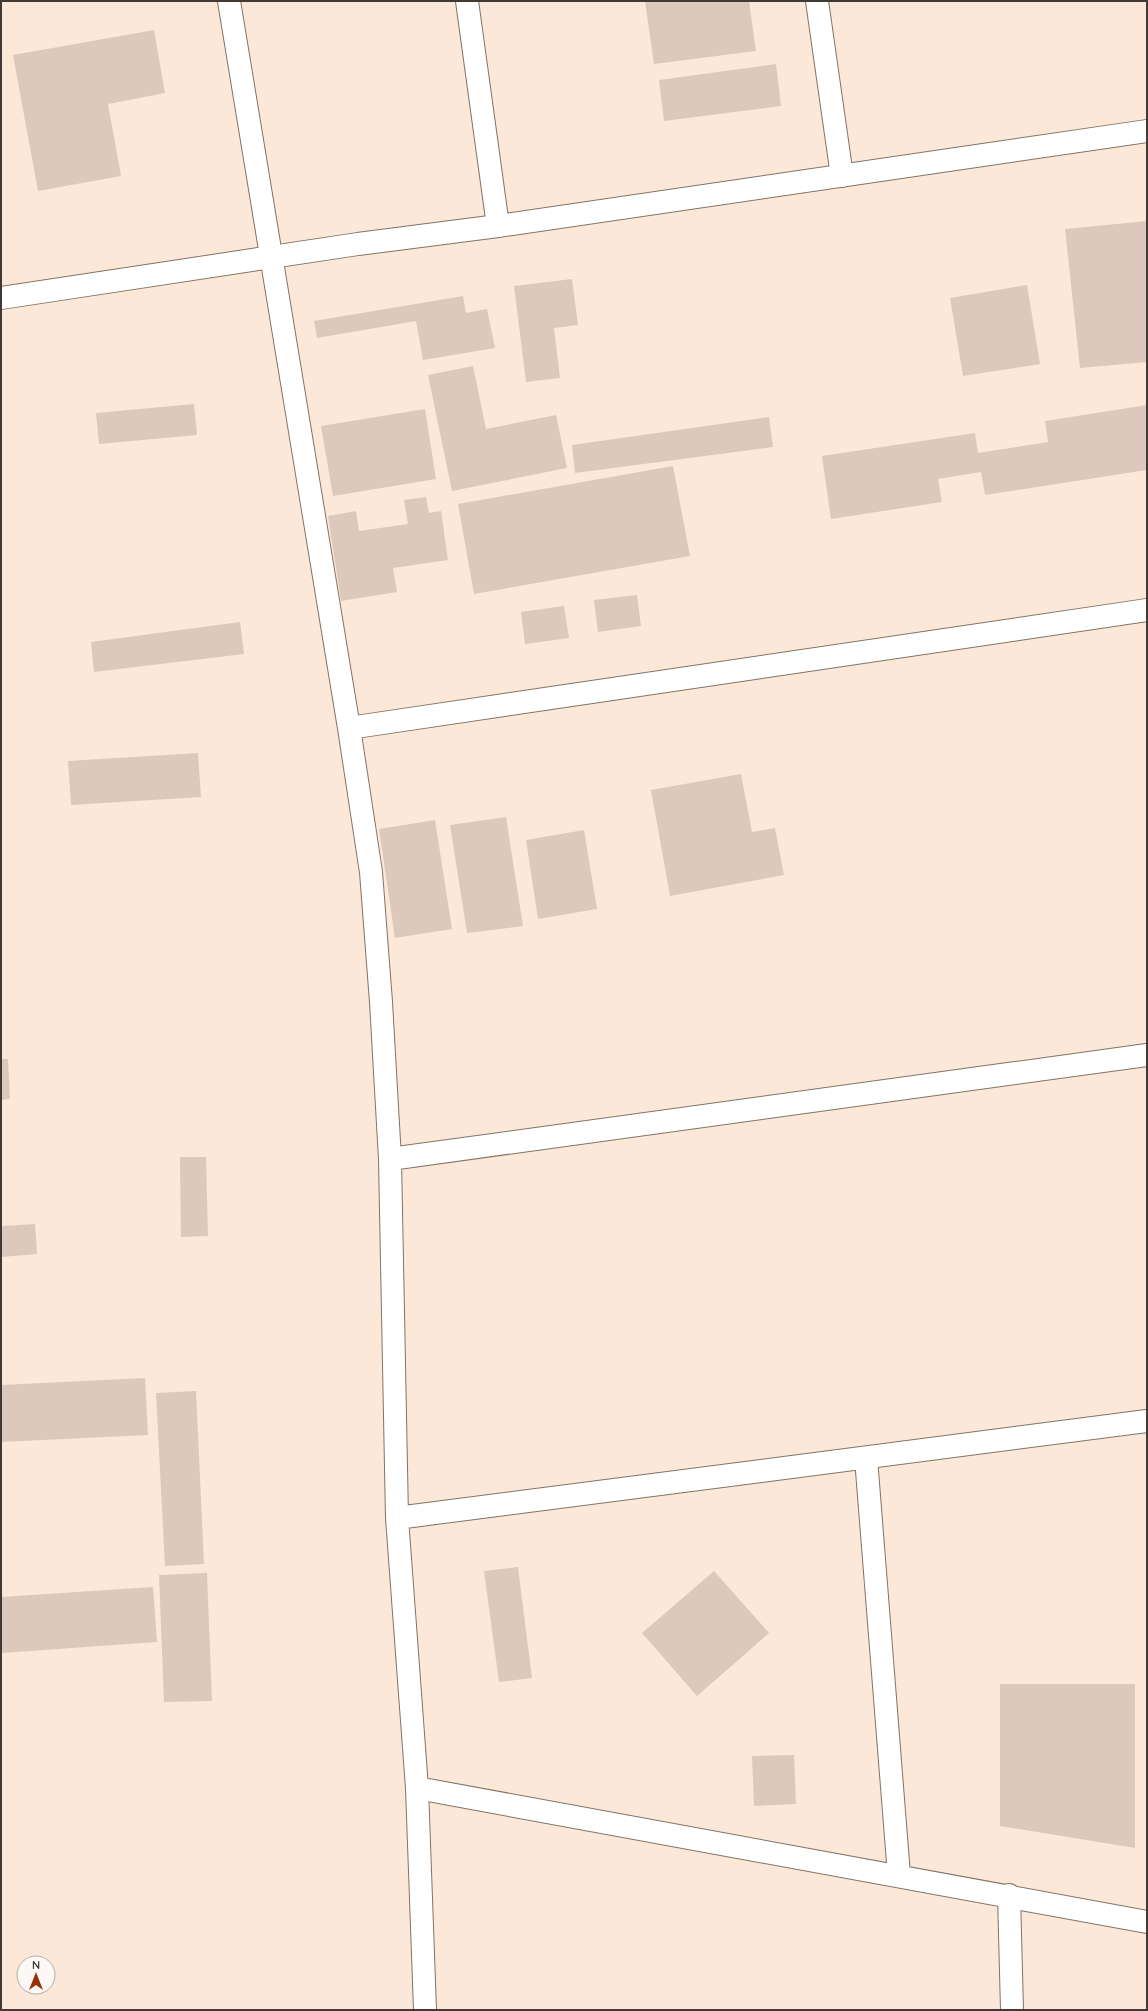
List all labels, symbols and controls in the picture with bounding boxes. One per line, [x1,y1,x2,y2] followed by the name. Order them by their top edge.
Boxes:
[16,1955,56,1995] north arrow
[32,1958,40,1972] text: N

